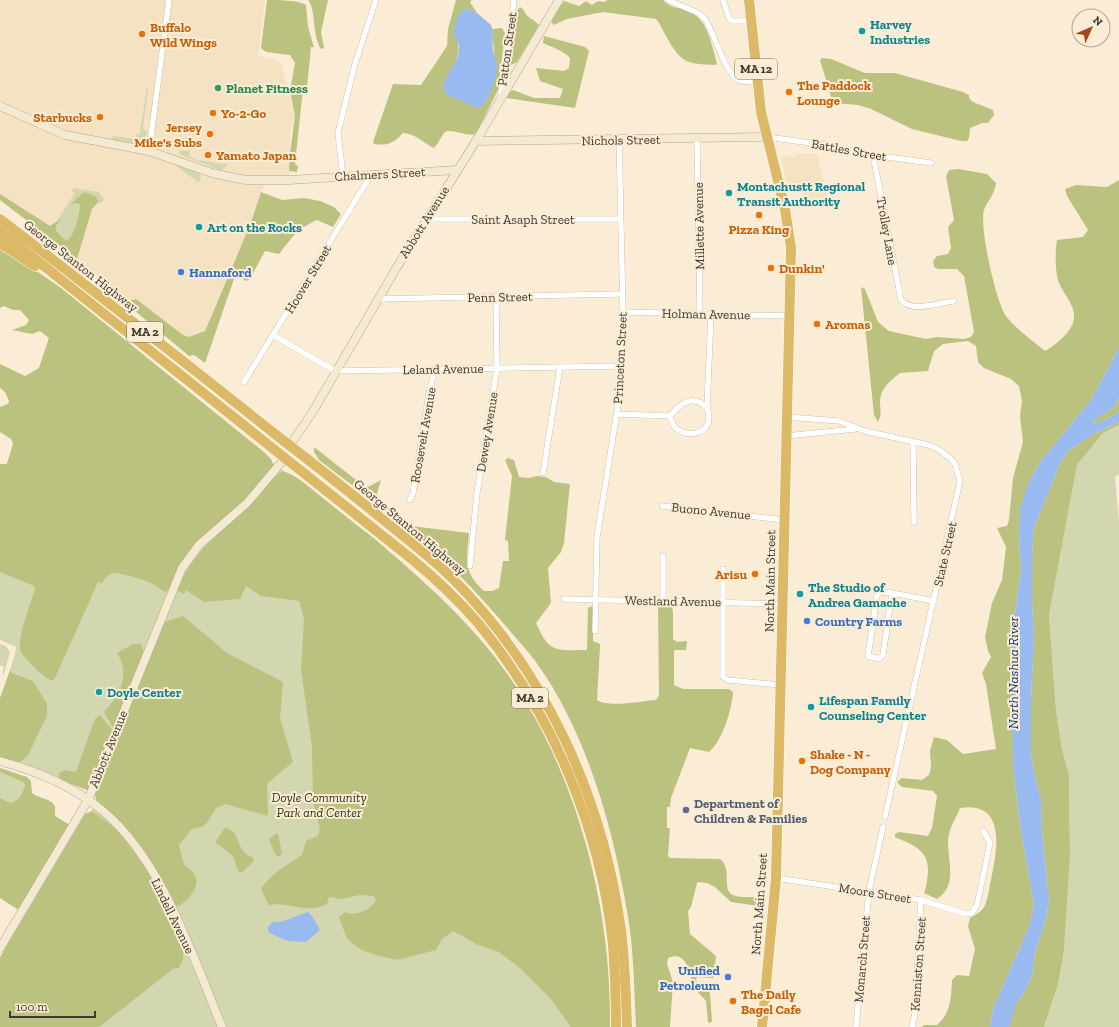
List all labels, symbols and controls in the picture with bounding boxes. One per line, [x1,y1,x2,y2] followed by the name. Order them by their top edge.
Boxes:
[1071,8,1111,48] north arrow
[494,11,520,87] street label: Patton Street
[1090,14,1106,29] text: N
[870,17,930,47] place label: Harvey Industries
[150,20,217,50] place label: Buffalo Wild Wings
[857,26,867,36] marker: Harvey Industries
[137,29,147,39] marker: Buffalo Wild Wings
[735,59,777,79] road number: MA 12
[797,78,871,108] place label: The Paddock Lounge
[226,81,308,96] place label: Planet Fitness
[213,83,223,93] marker: Planet Fitness
[784,87,794,97] marker: The Paddock Lounge
[221,106,266,121] place label: Yo-2-Go
[208,108,218,118] marker: Yo-2-Go
[33,110,92,125] place label: Starbucks
[95,112,105,122] marker: Starbucks
[134,120,202,150] place label: Jersey Mike's Subs
[205,129,215,139] marker: Jersey Mike's Subs
[581,132,661,148] street label: Nichols Street
[810,136,888,164] street label: Battles Street
[216,148,297,163] place label: Yamato Japan
[203,150,213,160] marker: Yamato Japan
[334,164,426,184] street label: Chalmers Street
[737,179,866,209] place label: Montachustt Regional Transit Authority
[691,182,707,270] street label: Millette Avenue
[396,183,452,261] street label: Abbott Avenue
[724,188,734,198] marker: Montachustt Regional Transit Authority
[874,196,900,266] street label: Trolley Lane
[754,210,764,220] marker: Pizza King
[471,212,575,227] street label: Saint Asaph Street
[21,217,141,316] street label: George Stanton Highway
[207,220,302,235] place label: Art on the Rocks
[194,222,204,232] marker: Art on the Rocks
[729,222,790,237] place label: Pizza King
[282,242,335,316] street label: Hoover Street
[779,261,825,276] place label: Dunkin'
[766,263,776,273] marker: Dunkin'
[189,265,252,280] place label: Hannaford
[176,267,186,277] marker: Hannaford
[467,289,533,305] street label: Penn Street
[662,306,750,322] street label: Holman Avenue
[610,311,630,404] street label: Princeton Street
[825,317,870,332] place label: Aromas
[812,319,822,329] marker: Aromas
[127,322,163,342] road number: MA 2
[402,361,484,377] street label: Leland Avenue
[407,386,439,484] street label: Roosevelt Avenue
[473,391,501,473] street label: Dewey Avenue
[351,476,469,578] street label: George Stanton Highway
[671,499,751,523] street label: Buono Avenue
[930,520,960,588] street label: State Street
[762,530,778,632] street label: North Main Street
[715,567,747,582] place label: Arisu
[750,569,760,579] marker: Arisu
[808,580,907,610] place label: The Studio of Andrea Gamache
[795,589,805,599] marker: The Studio of Andrea Gamache
[625,593,721,609] street label: Westland Avenue
[815,614,902,629] place label: Country Farms
[802,616,812,626] marker: Country Farms
[1005,617,1022,729] water label: North Nashua River
[107,685,182,700] place label: Doyle Center
[94,687,104,697] marker: Doyle Center
[512,688,548,708] road number: MA 2
[819,693,927,723] place label: Lifespan Family Counseling Center
[806,702,816,712] marker: Lifespan Family Counseling Center
[86,708,130,790] street label: Abbott Avenue
[810,747,891,777] place label: Shake - N - Dog Company
[797,756,807,766] marker: Shake - N - Dog Company
[271,790,367,820] park label: Doyle Community Park and Center
[694,796,808,826] place label: Department of Children & Families
[681,805,691,815] marker: Department of Children & Families
[748,852,770,956] street label: North Main Street
[148,876,198,956] street label: Lindell Avenue
[838,880,913,906] street label: Moore Street
[851,915,873,1003] street label: Monarch Street
[907,916,929,1012] street label: Kenniston Street
[659,963,721,993] place label: Unified Petroleum
[723,972,733,982] marker: Unified Petroleum
[741,987,802,1017] place label: The Daily Bagel Cafe
[10,993,95,1019] scale bar
[728,996,738,1006] marker: The Daily Bagel Cafe
[16,1000,48,1014] text: 100 m

